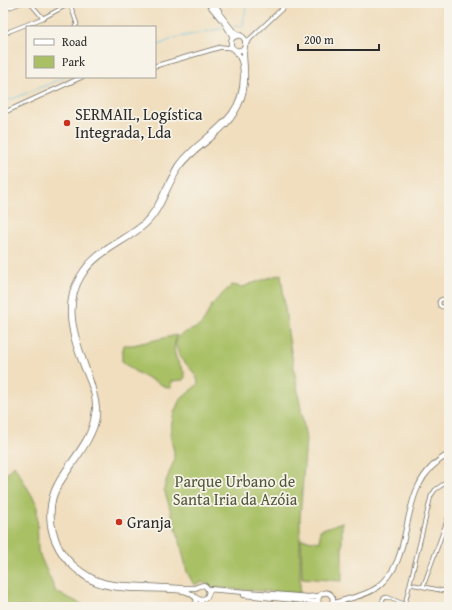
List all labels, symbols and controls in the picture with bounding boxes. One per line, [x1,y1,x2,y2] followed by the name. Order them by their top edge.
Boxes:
[26,26,156,78] legend
[298,26,379,52] scale bar
[304,31,334,48] text: 200 m
[62,33,88,50] text: Road
[62,53,86,70] text: Park
[75,102,203,144] place label: SERMAIL, Logística Integrada, Lda
[62,118,72,128] marker: SERMAIL, Logística Integrada, Lda
[173,469,298,511] park label: Parque Urbano de Santa Iria da Azóia
[127,510,172,534] place label: Granja
[114,517,124,527] marker: Granja

